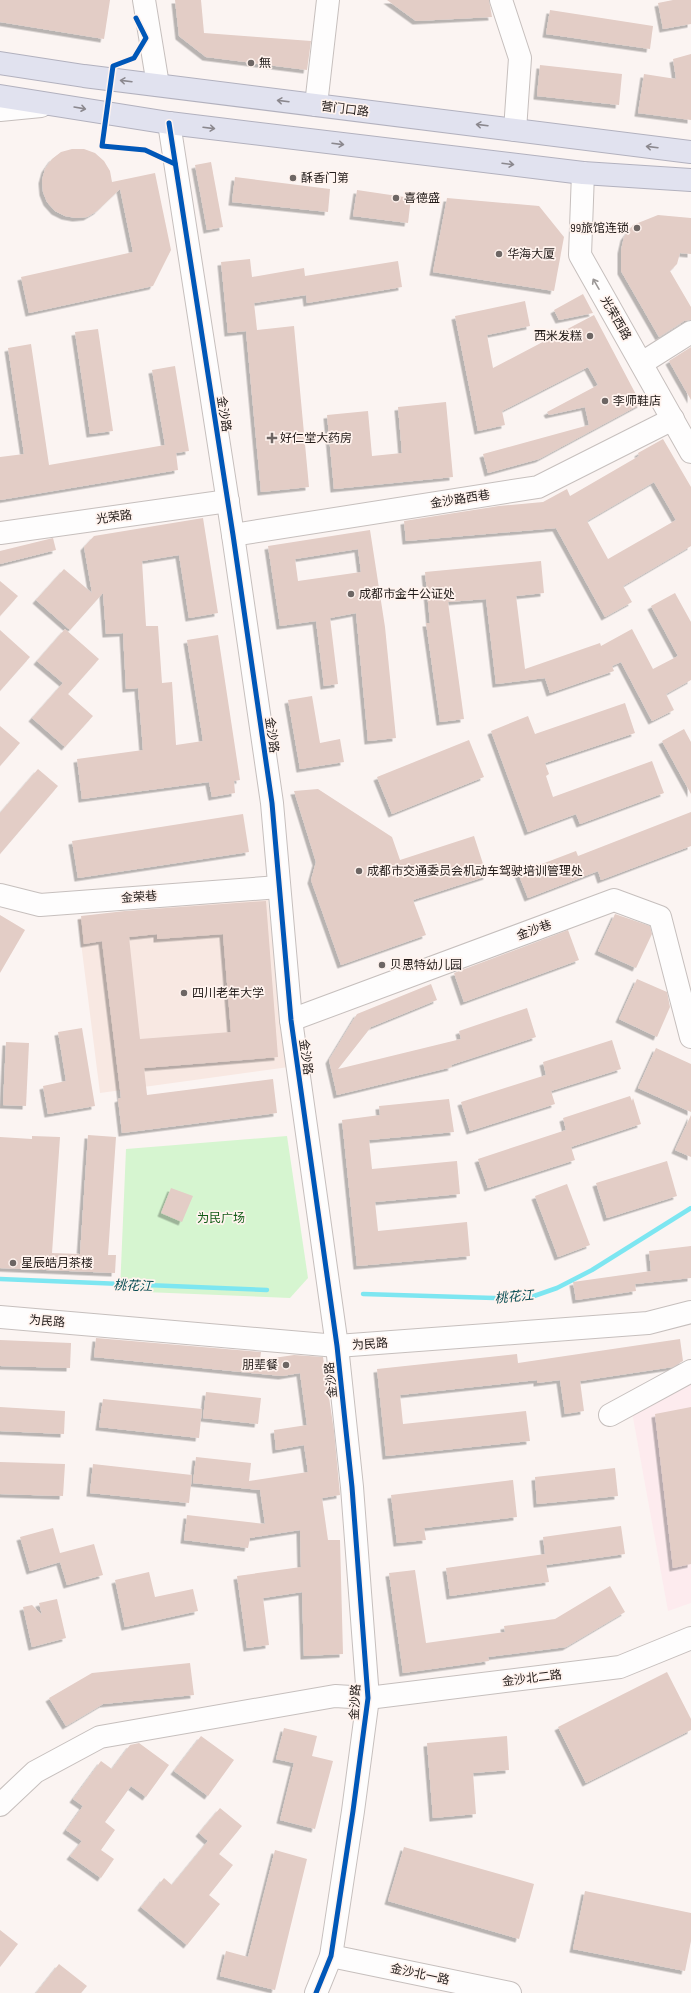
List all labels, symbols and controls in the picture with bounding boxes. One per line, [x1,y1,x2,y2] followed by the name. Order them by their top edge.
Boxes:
[259,56,271,71] place label: 無
[246,58,256,68] marker: 無
[120,77,133,85] one-way arrow
[277,97,290,105] one-way arrow
[320,99,370,120] street label: 营门口路
[73,104,86,112] one-way arrow
[476,122,489,129] one-way arrow
[202,124,215,132] one-way arrow
[331,140,344,147] one-way arrow
[646,143,659,151] one-way arrow
[501,161,514,168] one-way arrow
[301,171,349,186] place label: 酥香门第
[288,173,298,183] marker: 酥香门第
[404,191,440,206] place label: 喜德盛
[391,193,401,203] marker: 喜德盛
[570,221,629,236] place label: 99旅馆连锁
[632,223,642,233] marker: 99旅馆连锁
[507,247,555,262] place label: 华海大厦
[494,249,504,259] marker: 华海大厦
[592,278,600,290] one-way arrow
[597,294,634,343] street label: 光荣西路
[534,329,582,344] place label: 西米发糕
[585,331,595,341] marker: 西米发糕
[613,394,661,409] place label: 李师鞋店
[213,395,234,433] street label: 金沙路
[600,396,610,406] marker: 李师鞋店
[280,431,352,446] place label: 好仁堂大药房
[267,433,277,443] marker: 好仁堂大药房
[429,487,491,512] street label: 金沙路西巷
[95,508,133,527] street label: 光荣路
[359,587,455,602] place label: 成都市金牛公证处
[346,589,356,599] marker: 成都市金牛公证处
[262,716,281,754] street label: 金沙路
[367,864,583,879] place label: 成都市交通委员会机动车驾驶培训管理处
[354,866,364,876] marker: 成都市交通委员会机动车驾驶培训管理处
[121,889,158,906] street label: 金荣巷
[515,917,554,944] street label: 金沙巷
[390,958,462,973] place label: 贝思特幼儿园
[377,960,387,970] marker: 贝思特幼儿园
[192,986,264,1001] place label: 四川老年大学
[179,988,189,998] marker: 四川老年大学
[296,1038,315,1076] street label: 金沙路
[197,1211,245,1226] park label: 为民广场
[21,1256,93,1271] place label: 星辰皓月茶楼
[8,1258,18,1268] marker: 星辰皓月茶楼
[113,1277,155,1295] water label: 桃花江
[494,1287,536,1307] water label: 桃花江
[28,1312,66,1331] street label: 为民路
[352,1336,389,1353] street label: 为民路
[242,1358,278,1373] place label: 朋辈餐
[281,1360,291,1370] marker: 朋辈餐
[322,1361,341,1399] street label: 金沙路
[501,1667,563,1690] street label: 金沙北二路
[347,1684,364,1720] street label: 金沙路
[389,1961,451,1988] street label: 金沙北一路

